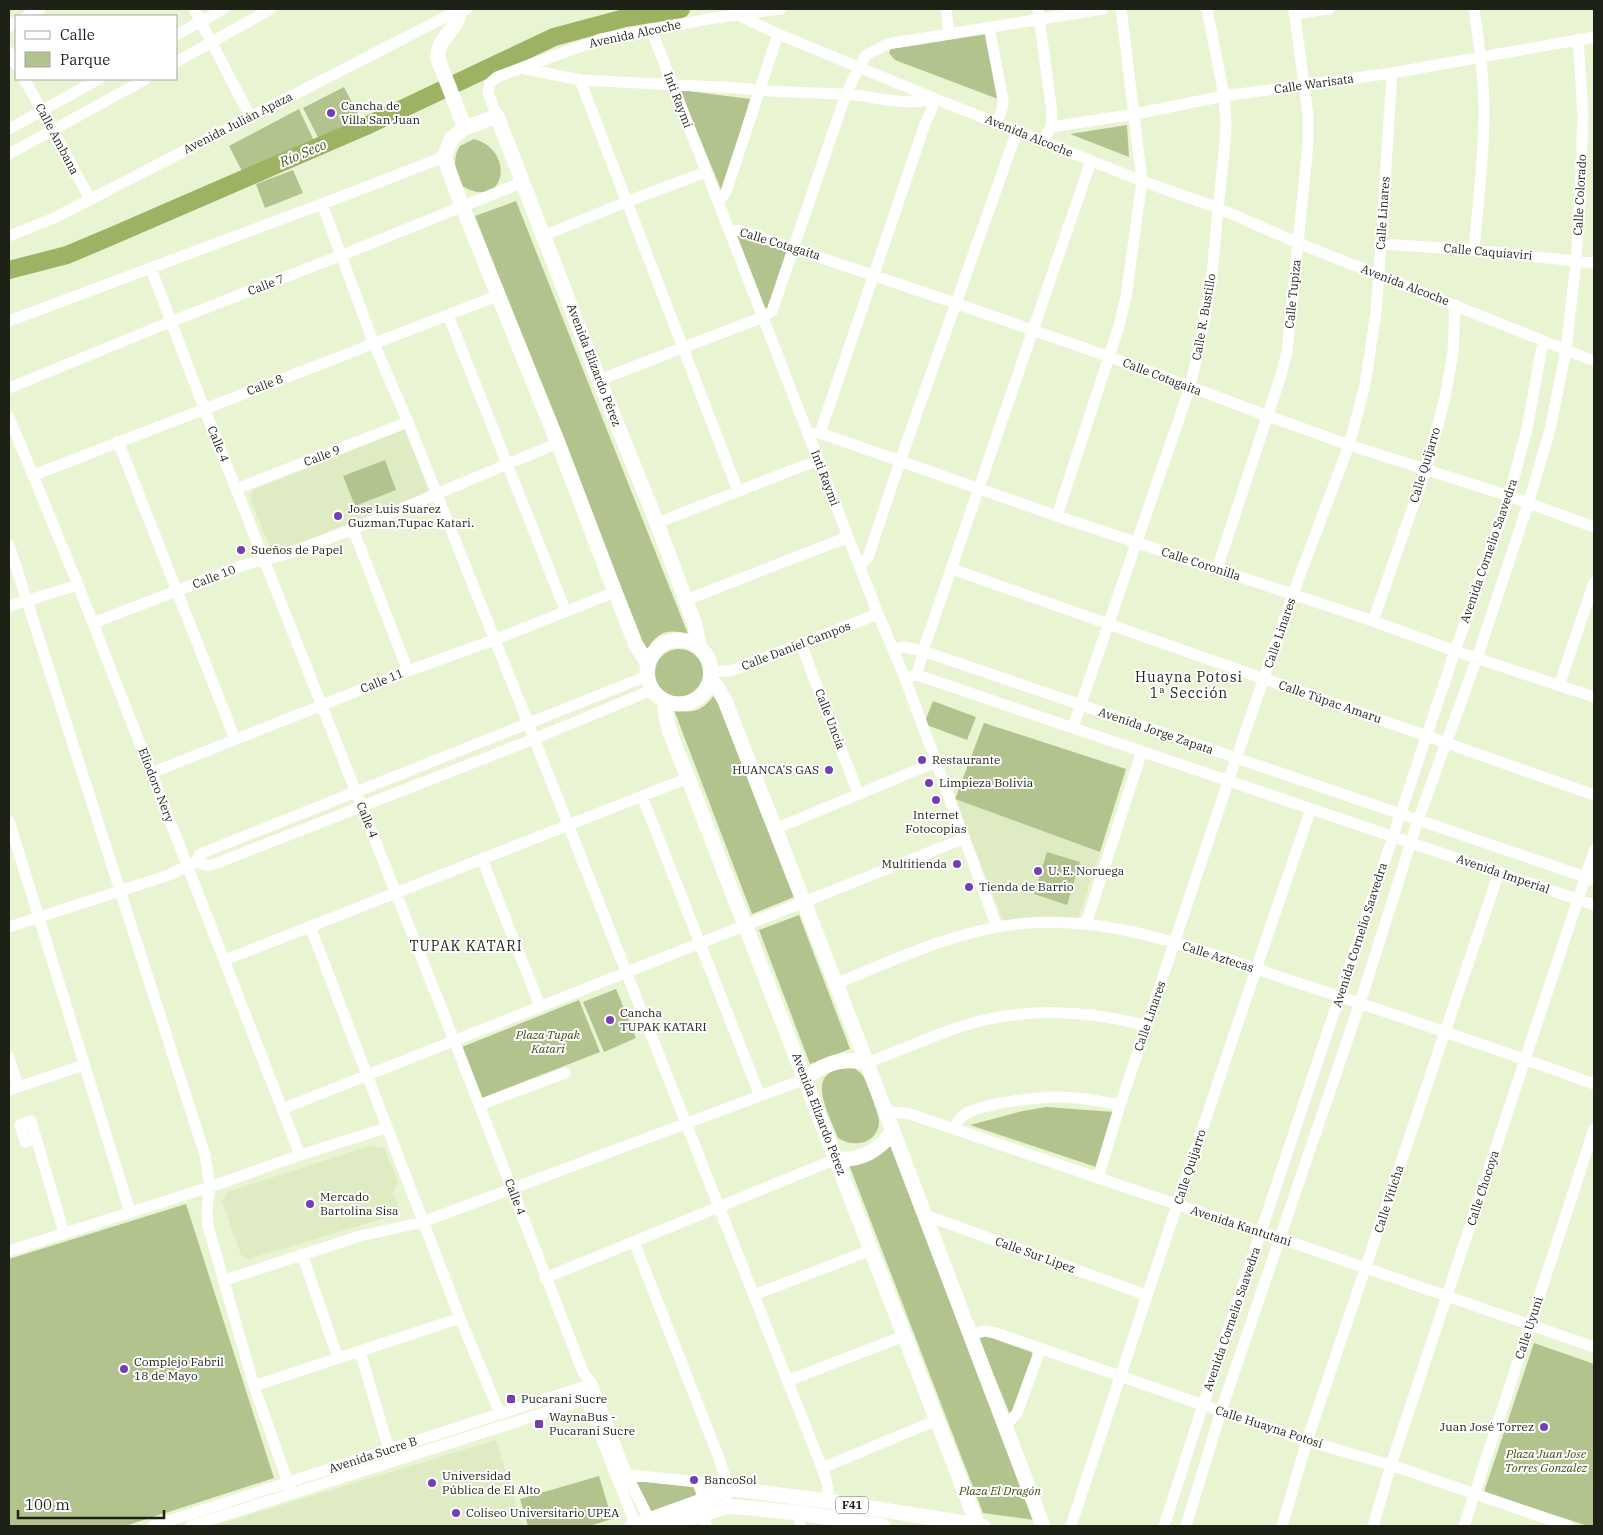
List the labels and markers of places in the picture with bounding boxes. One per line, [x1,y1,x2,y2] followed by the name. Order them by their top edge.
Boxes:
[341,98,421,127] place label: Cancha de Villa San Juan
[325,107,337,119] marker: Cancha de Villa San Juan
[348,501,474,530] place label: Jose Luis Suarez Guzman,Tupac Katari.
[332,510,344,522] marker: Jose Luis Suarez Guzman,Tupac Katari.
[251,542,343,557] place label: Sueños de Papel
[235,544,247,556] marker: Sueños de Papel
[932,752,1000,767] place label: Restaurante
[916,754,928,766] marker: Restaurante
[732,762,819,777] place label: HUANCA'S GAS
[823,764,835,776] marker: HUANCA'S GAS
[939,775,1034,790] place label: Limpieza Bolivia
[923,777,935,789] marker: Limpieza Bolivia
[930,794,942,806] marker: Internet Fotocopias
[905,807,967,836] place label: Internet Fotocopias
[882,856,947,871] place label: Multitienda
[951,858,963,870] marker: Multitienda
[1048,863,1125,878] place label: U. E. Noruega
[1032,865,1044,877] marker: U. E. Noruega
[979,879,1074,894] place label: Tienda de Barrio
[963,881,975,893] marker: Tienda de Barrio
[620,1005,707,1034] place label: Cancha TUPAK KATARI
[604,1014,616,1026] marker: Cancha TUPAK KATARI
[320,1189,399,1218] place label: Mercado Bartolina Sisa
[304,1198,316,1210] marker: Mercado Bartolina Sisa
[134,1354,224,1383] place label: Complejo Fabril 18 de Mayo
[118,1363,130,1375] marker: Complejo Fabril 18 de Mayo
[521,1391,607,1406] place label: Pucarani Sucre
[505,1393,517,1405] marker: Pucarani Sucre
[549,1409,635,1438] place label: WaynaBus - Pucarani Sucre
[533,1418,545,1430] marker: WaynaBus - Pucarani Sucre
[1440,1419,1534,1434] place label: Juan José Torrez
[1538,1421,1550,1433] marker: Juan José Torrez
[442,1468,541,1497] place label: Universidad Pública de El Alto
[704,1472,757,1487] place label: BancoSol
[688,1474,700,1486] marker: BancoSol
[426,1477,438,1489] marker: Universidad Pública de El Alto
[466,1505,620,1520] place label: Coliseo Universitario UPEA
[450,1507,462,1519] marker: Coliseo Universitario UPEA

